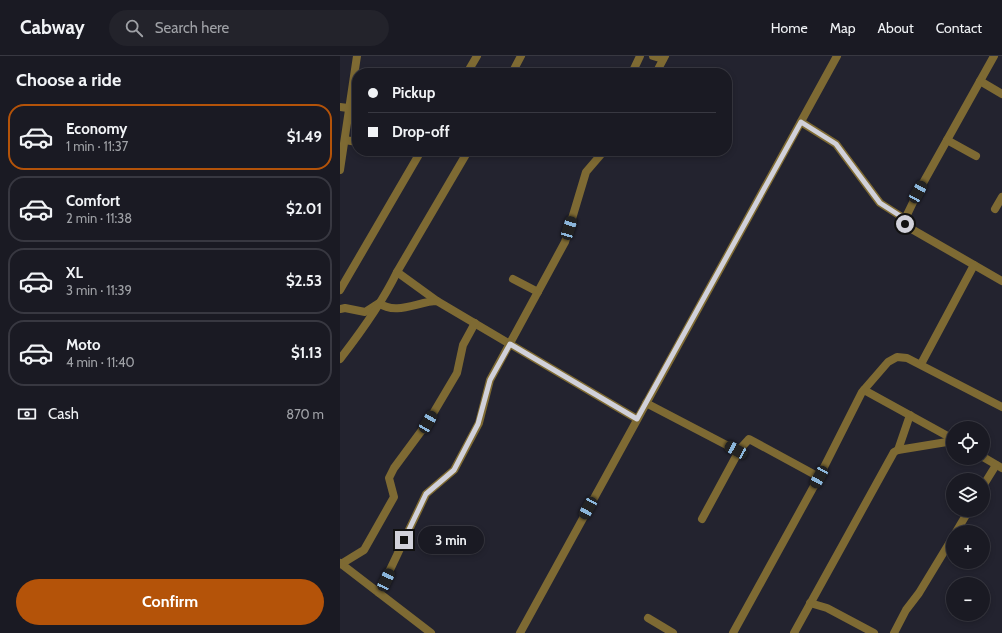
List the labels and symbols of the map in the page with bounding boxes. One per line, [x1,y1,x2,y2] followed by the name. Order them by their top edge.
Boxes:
[907,179,929,205] car
[560,215,578,241] car
[896,215,914,233] route start
[417,409,439,435] car
[723,439,749,461] car
[808,464,830,490] car
[577,495,599,521] car
[418,526,484,554] callout: 3 min
[395,531,413,549] route end
[375,567,397,593] car

